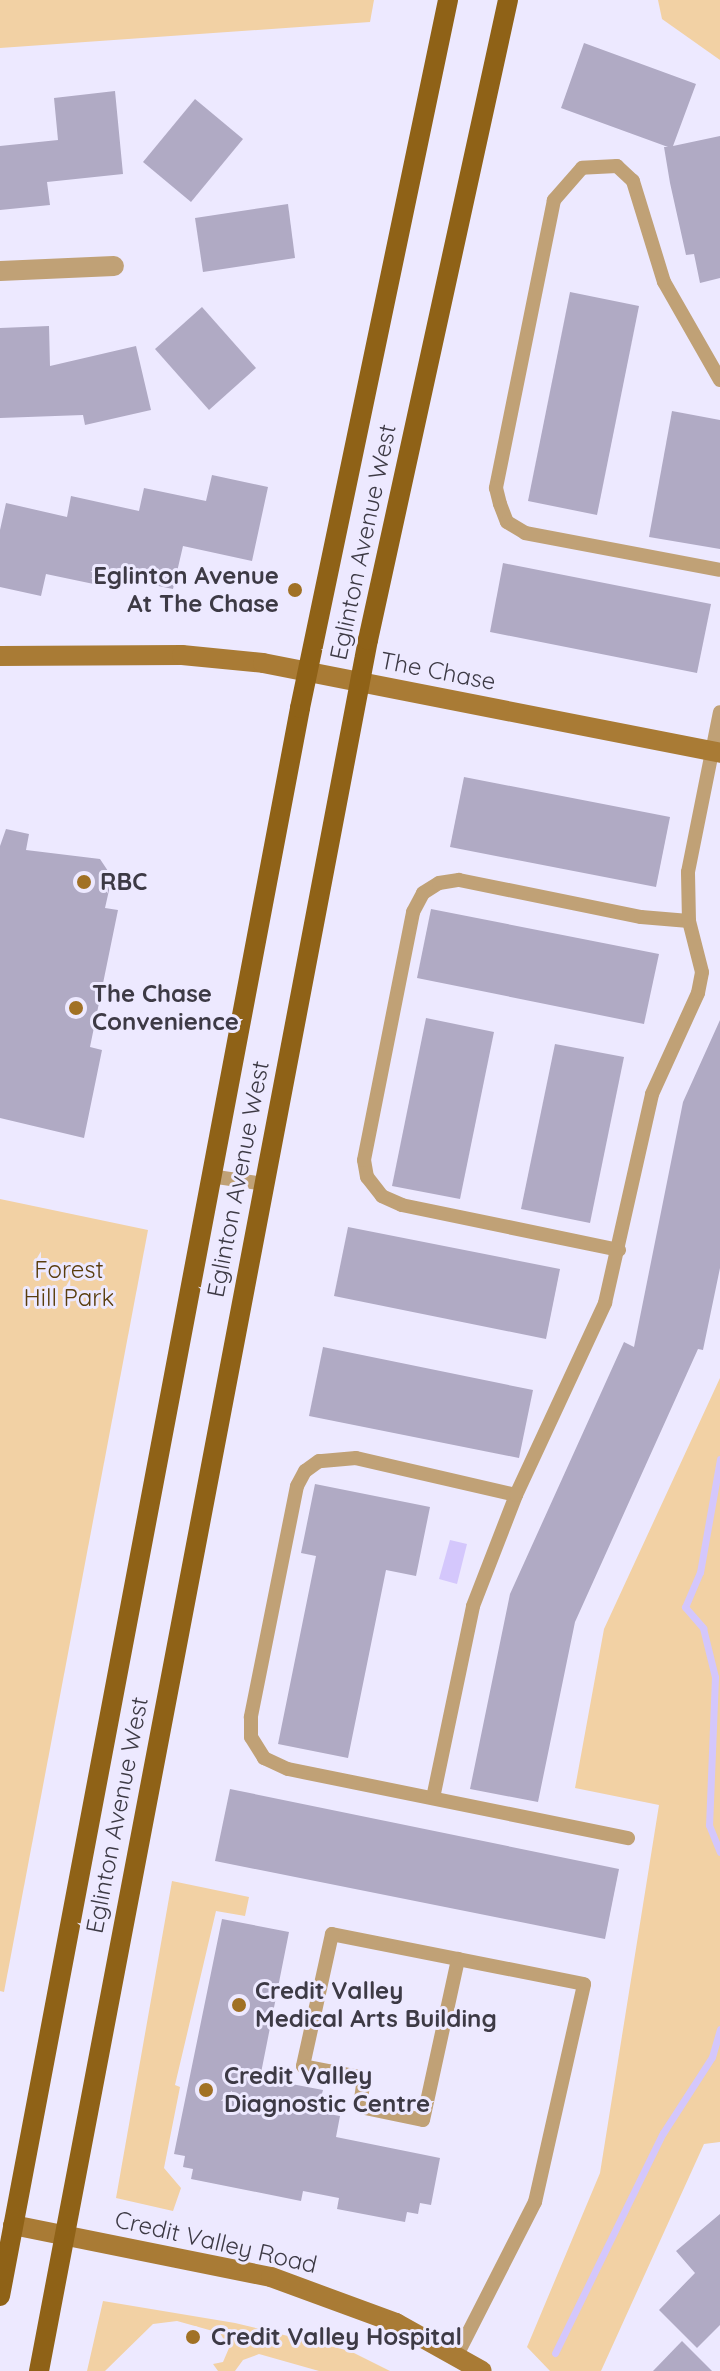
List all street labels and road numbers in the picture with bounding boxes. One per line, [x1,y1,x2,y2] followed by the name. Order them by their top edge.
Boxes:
[324,422,402,662] street label: Eglinton Avenue West
[378,646,498,696] street label: The Chase
[201,1058,275,1300] street label: Eglinton Avenue West
[80,1694,154,1936] street label: Eglinton Avenue West
[112,2205,320,2279] street label: Credit Valley Road

